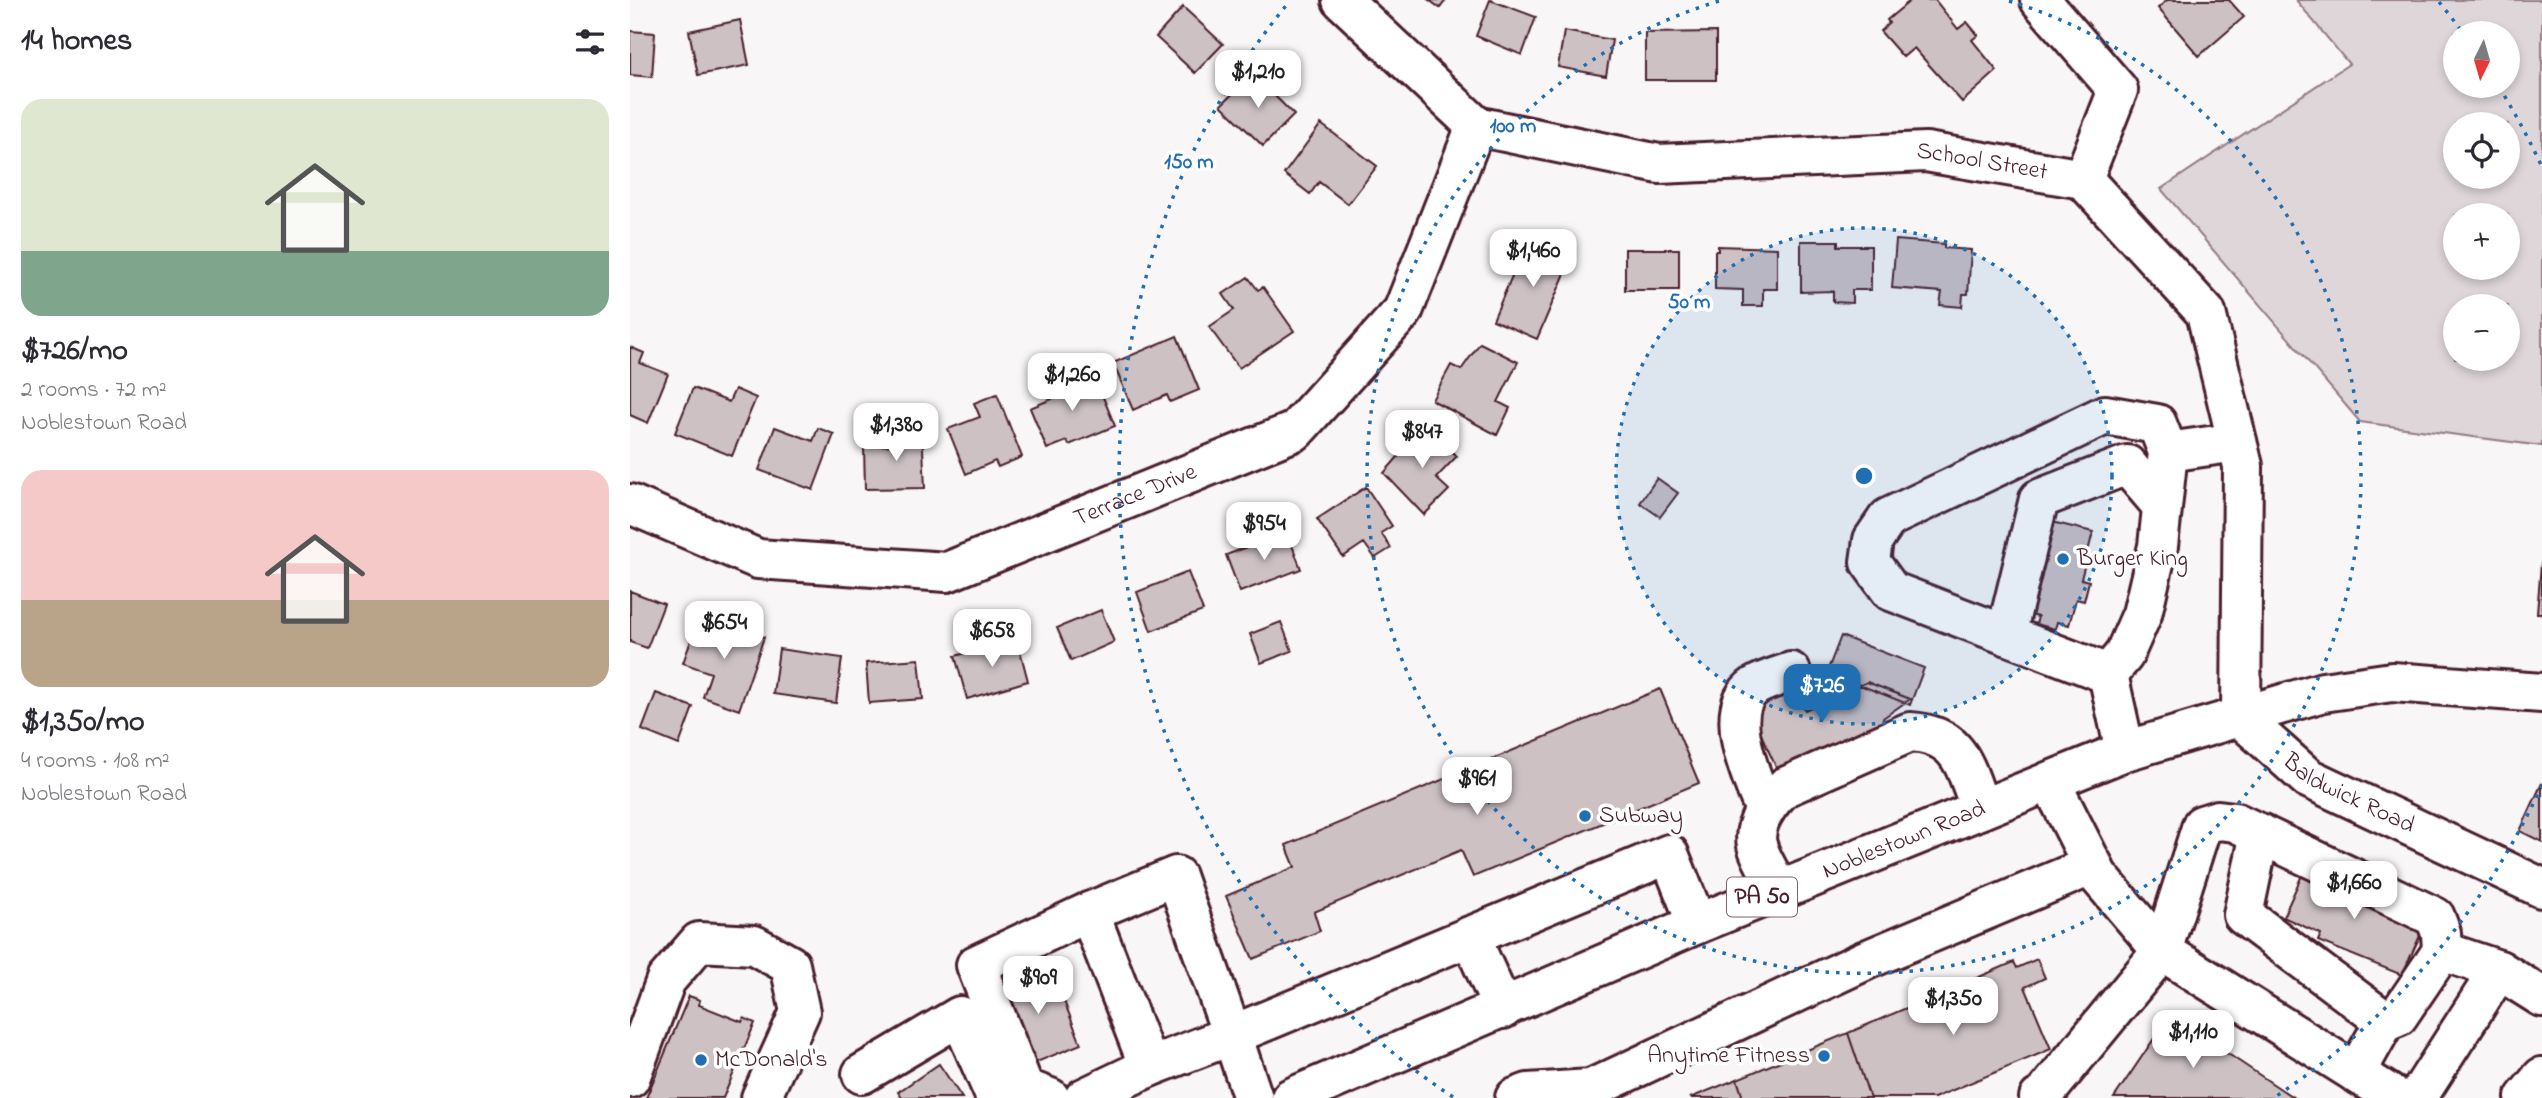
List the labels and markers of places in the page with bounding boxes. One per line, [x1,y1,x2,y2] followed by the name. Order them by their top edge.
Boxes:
[1201,50,1315,110] pin: $1,210
[1476,230,1590,289] pin: $1,460
[1015,354,1129,413] pin: $1,260
[839,404,953,463] pin: $1,380
[1381,410,1463,470] pin: $847
[1852,464,1876,488] centre of rings
[1223,503,1305,562] pin: $954
[2076,542,2188,577] place label: Burger King
[2055,551,2071,567] marker: Burger King
[683,602,765,661] pin: $654
[951,610,1033,669] pin: $658
[1781,664,1863,724] pin: $726
[1436,758,1518,817] pin: $961
[1599,799,1683,835] place label: Subway
[1577,808,1593,824] marker: Subway
[2297,862,2411,921] pin: $1,660
[997,956,1079,1016] pin: $909
[1896,978,2010,1037] pin: $1,350
[2136,1010,2250,1070] pin: $1,110
[1647,1039,1810,1075] place label: Anytime Fitness
[715,1043,827,1078] place label: McDonald's
[1816,1048,1832,1064] marker: Anytime Fitness
[693,1052,709,1068] marker: McDonald's

